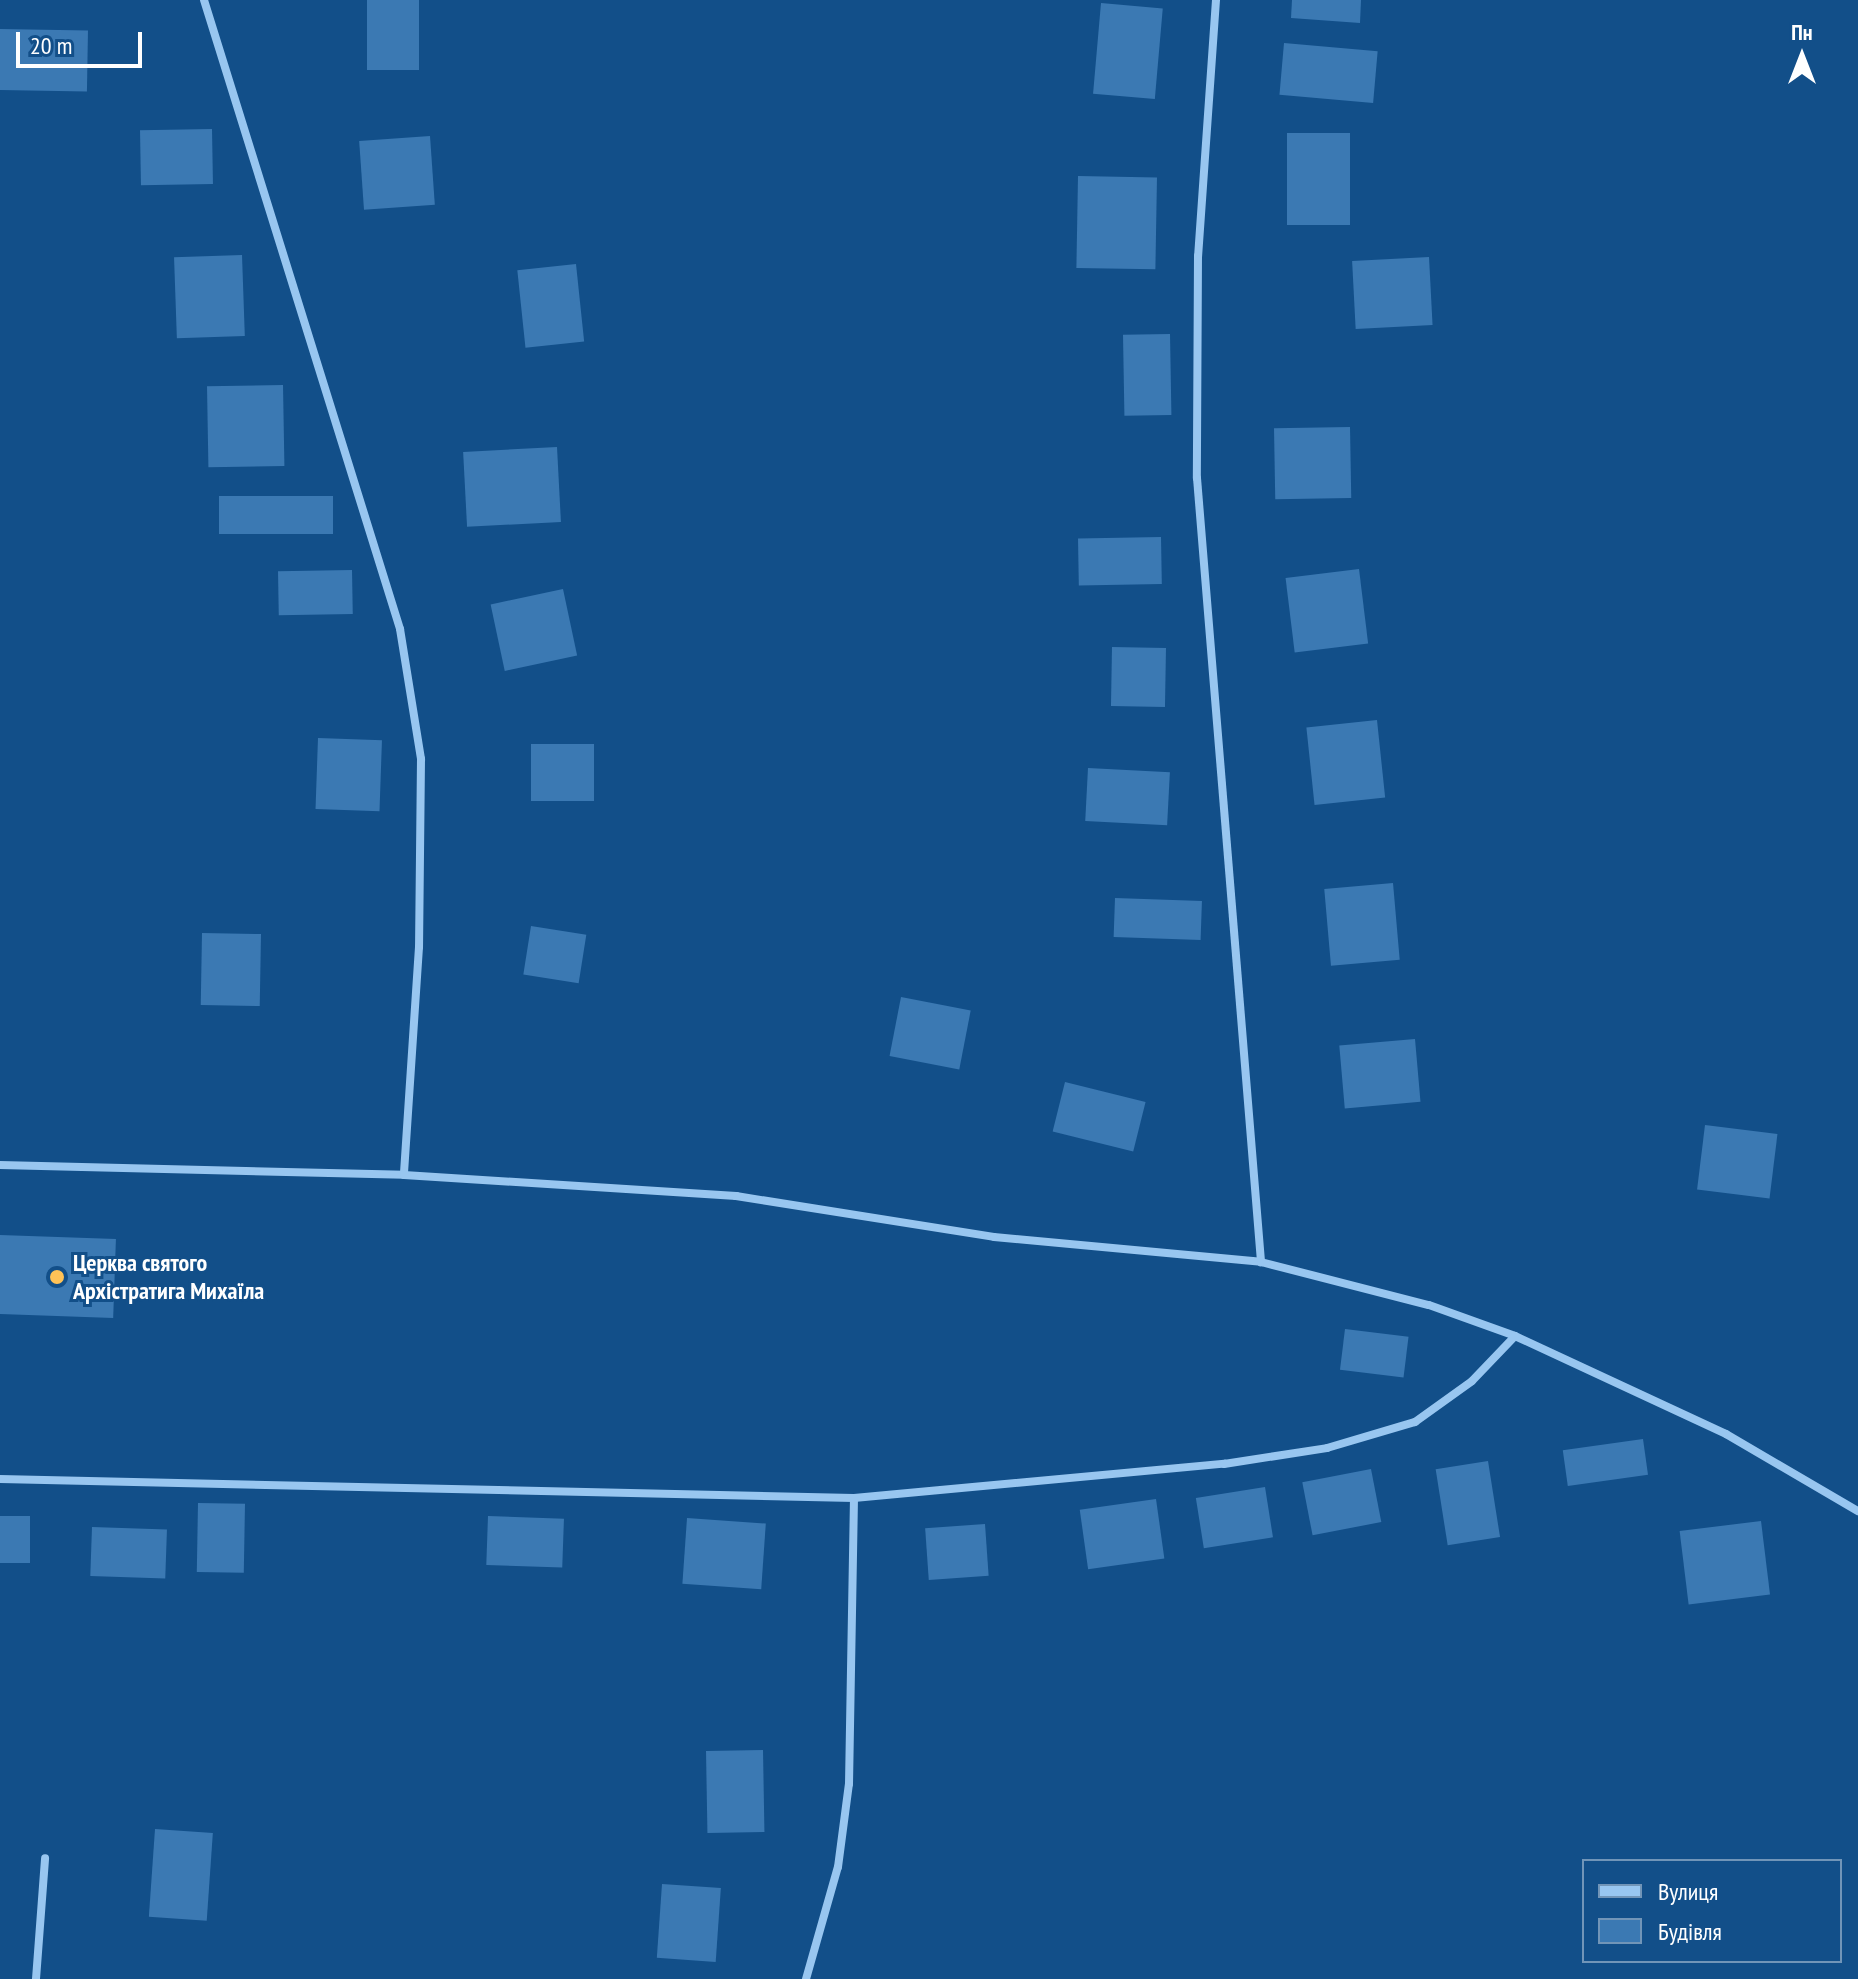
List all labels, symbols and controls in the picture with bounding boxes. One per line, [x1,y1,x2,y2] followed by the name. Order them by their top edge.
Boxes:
[20,16,146,66] scale bar
[1762,16,1842,96] north arrow
[1791,18,1813,46] text: Пн
[30,30,72,61] text: 20 m
[73,1249,264,1305] place label: Церква святого Архістратига Михаїла
[48,1268,66,1286] marker: Церква святого Архістратига Михаїла
[1582,1859,1842,1963] legend
[1658,1876,1718,1907] text: Вулиця
[1658,1916,1722,1947] text: Будівля

